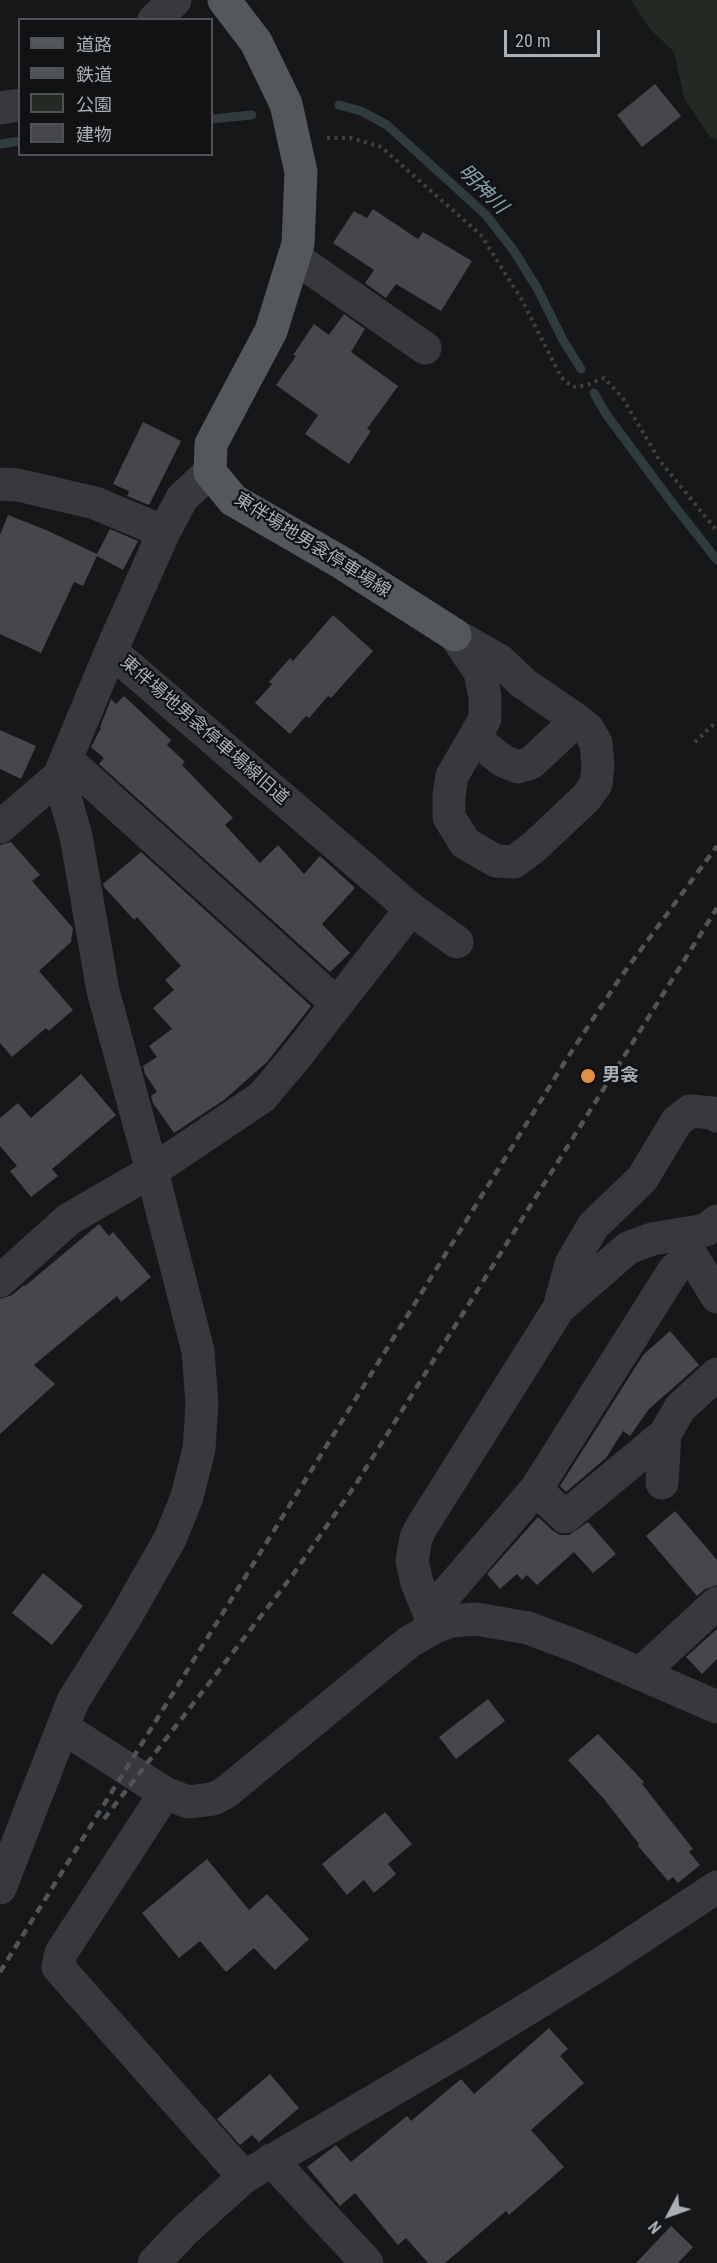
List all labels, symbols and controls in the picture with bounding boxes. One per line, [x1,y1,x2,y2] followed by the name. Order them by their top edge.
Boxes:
[18,18,213,156] legend
[507,18,603,56] scale bar
[515,30,550,51] text: 20 m
[76,34,112,55] text: 道路
[76,64,112,85] text: 鉄道
[76,94,112,115] text: 公園
[76,124,112,145] text: 建物
[452,160,512,220] water label: 明神川
[230,489,394,603] street label: 東伴場地男衾停車場線
[115,652,293,810] street label: 東伴場地男衾停車場線旧道
[602,1065,638,1087] place label: 男衾
[579,1067,597,1085] marker: 男衾
[639,2185,699,2245] north arrow
[645,2217,665,2237] text: N

